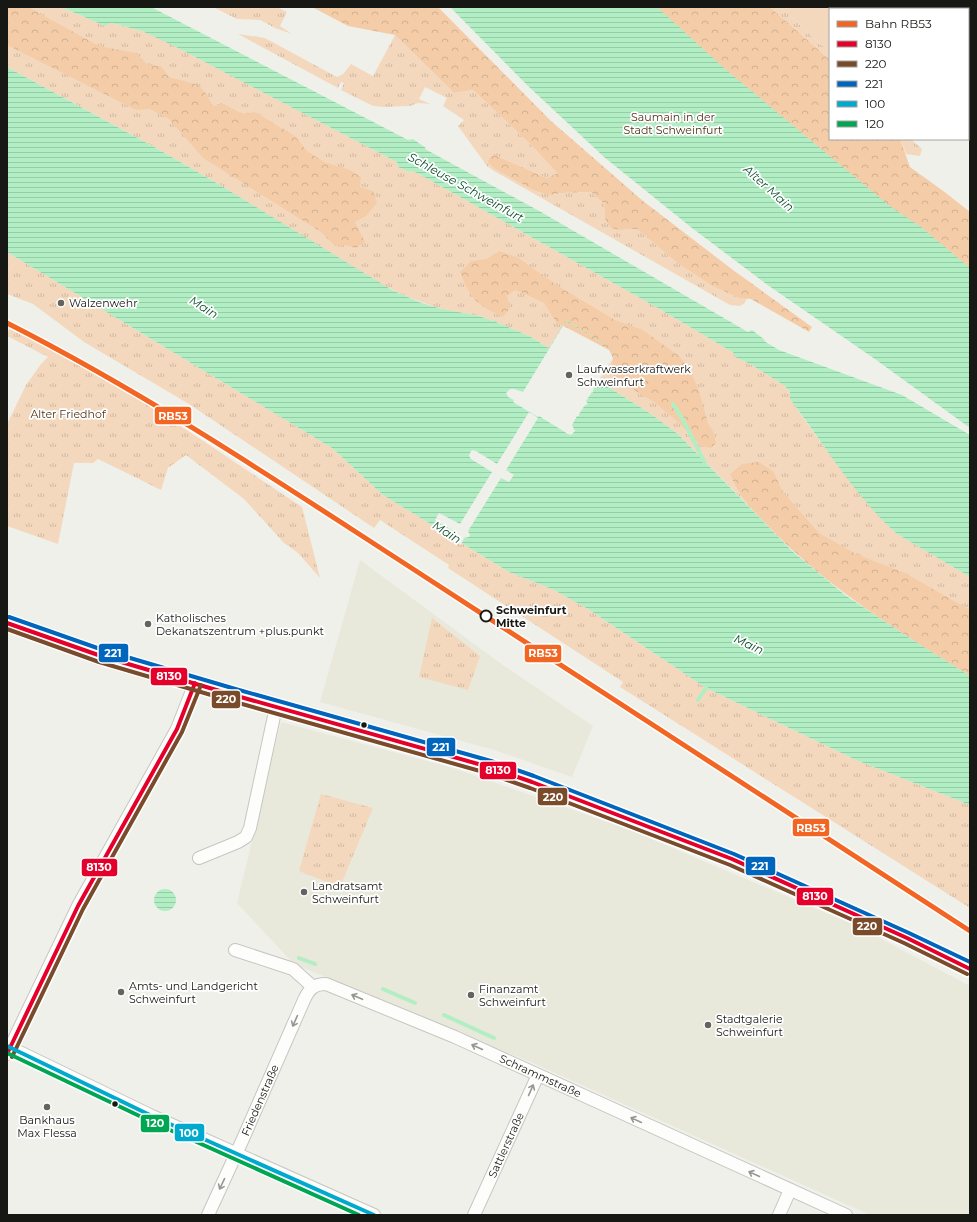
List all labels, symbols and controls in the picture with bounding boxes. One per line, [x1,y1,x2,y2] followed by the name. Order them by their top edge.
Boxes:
[829,8,969,140] legend
[865,16,932,31] text: Bahn RB53
[865,36,892,51] text: 8130
[865,56,887,71] text: 220
[865,76,883,91] text: 221
[865,96,885,111] text: 100
[623,110,723,137] park label: Saumain in der Stadt Schweinfurt
[865,116,884,131] text: 120
[406,149,527,225] water label: Schleuse Schweinfurt
[740,161,797,215] water label: Alter Main
[187,292,221,322] water label: Main
[69,296,138,310] place label: Walzenwehr
[56,298,66,308] marker: Walzenwehr
[577,362,691,389] place label: Laufwasserkraftwerk Schweinfurt
[564,370,574,380] marker: Laufwasserkraftwerk Schweinfurt
[154,406,192,425] line badge: RB53
[30,407,107,421] park label: Alter Friedhof
[158,409,188,423] text: RB53
[430,517,464,547] water label: Main
[496,603,567,630] place label: Schweinfurt Mitte
[479,609,493,623] marker: Schweinfurt Mitte
[156,611,325,638] place label: Katholisches Dekanatszentrum +plus.punkt
[143,619,153,629] marker: Katholisches Dekanatszentrum +plus.punkt
[732,631,766,657] water label: Main
[98,643,129,663] line badge: 221
[524,644,562,663] line badge: RB53
[104,646,122,660] text: 221
[528,646,558,660] text: RB53
[150,667,188,686] line badge: 8130
[156,669,182,683] text: 8130
[211,690,241,709] line badge: 220
[216,692,237,706] text: 220
[359,720,369,730] unlabelled marker
[426,737,456,757] line badge: 221
[432,740,450,754] text: 221
[479,761,517,780] line badge: 8130
[485,763,511,777] text: 8130
[537,787,568,806] line badge: 220
[543,790,564,804] text: 220
[792,818,830,837] line badge: RB53
[796,821,826,835] text: RB53
[745,856,776,876] line badge: 221
[81,858,118,877] line badge: 8130
[751,859,769,873] text: 221
[86,860,112,874] text: 8130
[312,879,383,906] place label: Landratsamt Schweinfurt
[299,887,309,897] marker: Landratsamt Schweinfurt
[796,887,834,906] line badge: 8130
[802,889,828,903] text: 8130
[852,917,883,936] line badge: 220
[857,919,878,933] text: 220
[129,979,259,1006] place label: Amts- und Landgericht Schweinfurt
[479,982,546,1009] place label: Finanzamt Schweinfurt
[116,987,126,997] marker: Amts- und Landgericht Schweinfurt
[466,990,476,1000] marker: Finanzamt Schweinfurt
[352,993,364,1000] one-way arrow
[716,1012,783,1039] place label: Stadtgalerie Schweinfurt
[291,1014,298,1026] one-way arrow
[703,1020,713,1030] marker: Stadtgalerie Schweinfurt
[472,1043,484,1050] one-way arrow
[497,1051,584,1101] street label: Schrammstraße
[238,1062,282,1138] street label: Friedenstraße
[528,1085,535,1097] one-way arrow
[110,1099,120,1109] unlabelled marker
[42,1102,52,1112] marker: Bankhaus Max Flessa
[485,1110,527,1180] street label: Sattlerstraße
[17,1113,77,1140] place label: Bankhaus Max Flessa
[140,1114,170,1133] line badge: 120
[630,1115,642,1123] one-way arrow
[146,1116,165,1130] text: 120
[174,1123,205,1142] line badge: 100
[179,1126,199,1140] text: 100
[749,1170,761,1177] one-way arrow
[218,1178,225,1190] one-way arrow

